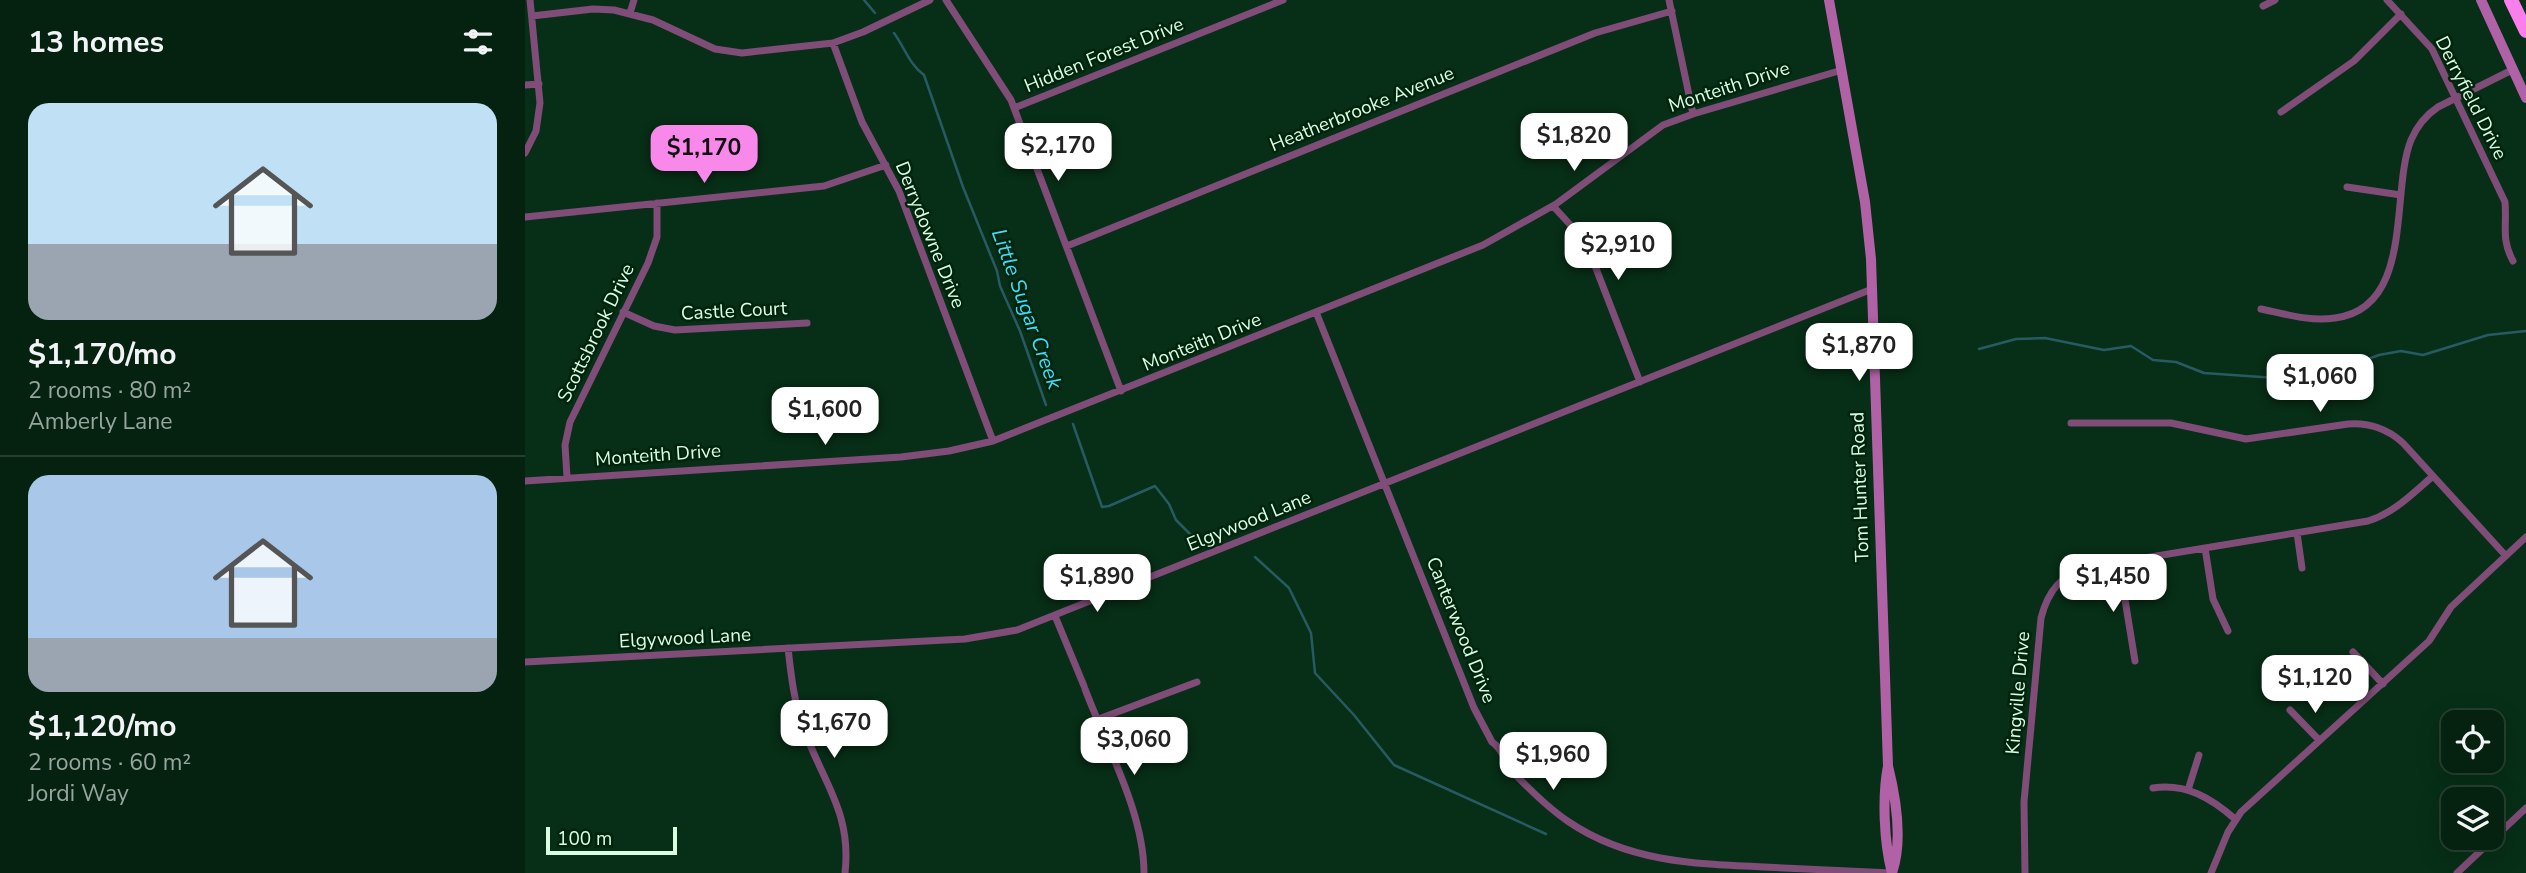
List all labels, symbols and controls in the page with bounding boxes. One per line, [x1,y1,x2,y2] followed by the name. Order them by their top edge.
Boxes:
[1020,11,1188,99] street label: Hidden Forest Drive
[28,22,164,63] text: 13 homes
[459,23,497,61] icon: filters
[2429,32,2513,164] street label: Derryfield Drive
[1665,55,1793,119] street label: Monteith Drive
[1266,60,1458,158] street label: Heatherbrooke Avenue
[1517,114,1631,173] pin: $1,820
[1537,120,1611,151] text: $1,820
[1001,124,1115,183] pin: $2,170
[647,125,761,185] pin: $1,170
[1021,130,1095,161] text: $2,170
[667,132,741,163] text: $1,170
[200,148,326,274] icon: home
[889,158,971,312] street label: Derrydowne Drive
[1561,222,1675,282] pin: $2,910
[985,225,1069,394] water label: Little Sugar Creek
[1581,229,1655,260] text: $2,910
[551,259,641,407] street label: Scottsbrook Drive
[680,295,788,327] street label: Castle Court
[1139,306,1265,378] street label: Monteith Drive
[1802,324,1916,383] pin: $1,870
[1822,330,1896,361] text: $1,870
[28,334,177,375] text: $1,170/mo
[2263,354,2377,414] pin: $1,060
[2283,361,2357,392] text: $1,060
[28,375,191,406] text: 2 rooms · 80 m²
[768,388,882,447] pin: $1,600
[788,394,862,425] text: $1,600
[28,406,173,437] text: Amberly Lane
[1844,412,1876,562] street label: Tom Hunter Road
[594,438,722,472] street label: Monteith Drive
[1183,484,1315,558] street label: Elgywood Lane
[200,520,326,646] icon: home
[1420,553,1502,707] street label: Canterwood Drive
[1040,554,1154,614] pin: $1,890
[2056,554,2170,614] pin: $1,450
[1060,561,1134,592] text: $1,890
[2076,561,2150,592] text: $1,450
[618,622,752,654] street label: Elgywood Lane
[2000,630,2036,756] street label: Kingville Drive
[2258,656,2372,715] pin: $1,120
[2278,662,2352,693] text: $1,120
[777,700,891,760] pin: $1,670
[28,706,177,747] text: $1,120/mo
[797,707,871,738] text: $1,670
[2441,710,2504,850] map controls
[2441,710,2504,773] button: locate
[1077,718,1191,777] pin: $3,060
[1097,724,1171,755] text: $3,060
[1496,732,1610,792] pin: $1,960
[1516,739,1590,770] text: $1,960
[28,747,191,778] text: 2 rooms · 60 m²
[28,778,129,809] text: Jordi Way
[2441,787,2504,850] button: layers
[546,824,677,856] scale bar
[557,826,612,852] text: 100 m

